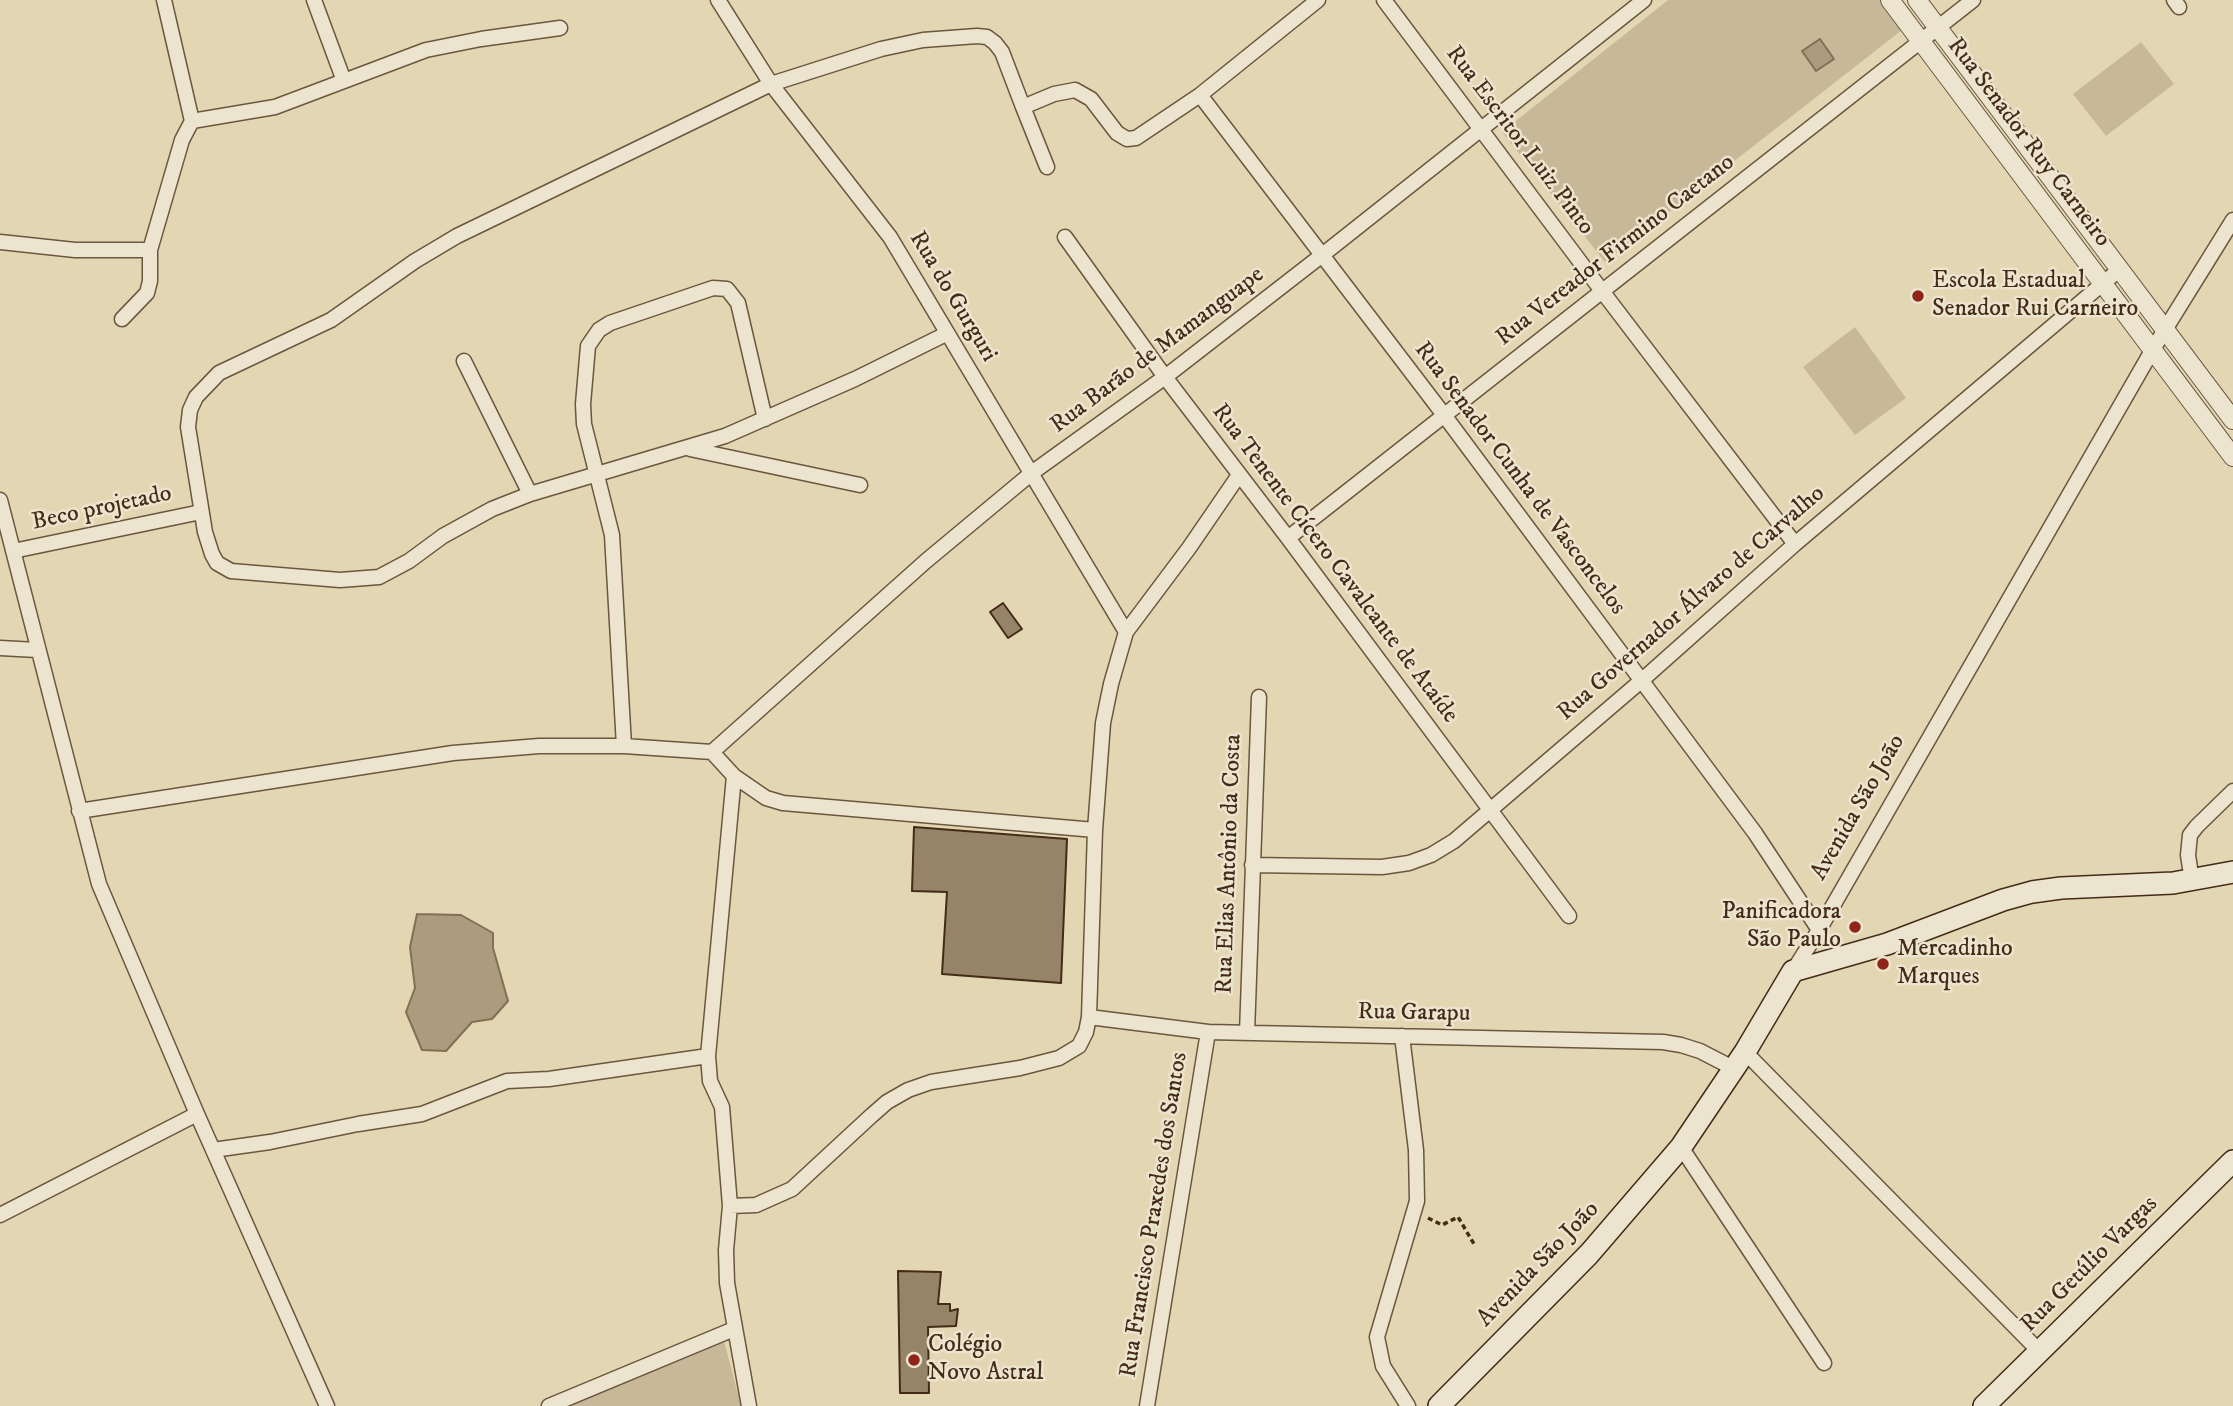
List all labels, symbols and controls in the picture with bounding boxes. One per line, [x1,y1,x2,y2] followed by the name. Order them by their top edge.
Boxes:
[1940,33,2116,253] street label: Rua Senador Ruy Carneiro
[1439,41,1599,241] street label: Rua Escritor Luiz Pinto
[1491,149,1741,353] street label: Rua Vereador Firmino Caetano
[902,226,1002,368] street label: Rua do Gurguri
[1046,261,1270,441] street label: Rua Barão de Mamanguape
[1932,268,2138,324] place label: Escola Estadual Senador Rui Carneiro
[1910,288,1926,304] marker: Escola Estadual Senador Rui Carneiro
[1407,337,1631,621] street label: Rua Senador Cunha de Vasconcelos
[1204,399,1464,729] street label: Rua Tenente Cícero Cavalcante de Ataíde
[30,480,174,538] street label: Beco projetado
[1553,480,1831,728] street label: Rua Governador Álvaro de Carvalho
[1806,730,1912,886] street label: Avenida São João
[1211,734,1249,994] street label: Rua Elias Antônio da Costa
[1721,899,1841,955] place label: Panificadora São Paulo
[1847,919,1863,935] marker: Panificadora São Paulo
[1897,936,2013,992] place label: Mercadinho Marques
[1875,956,1891,972] marker: Mercadinho Marques
[1357,999,1471,1029] street label: Rua Garapu
[1115,1050,1195,1380] street label: Rua Francisco Praxedes dos Santos
[2016,1191,2164,1339] street label: Rua Getúlio Vargas
[1472,1196,1606,1334] street label: Avenida São João
[928,1332,1043,1388] place label: Colégio Novo Astral
[906,1352,922,1368] marker: Colégio Novo Astral

